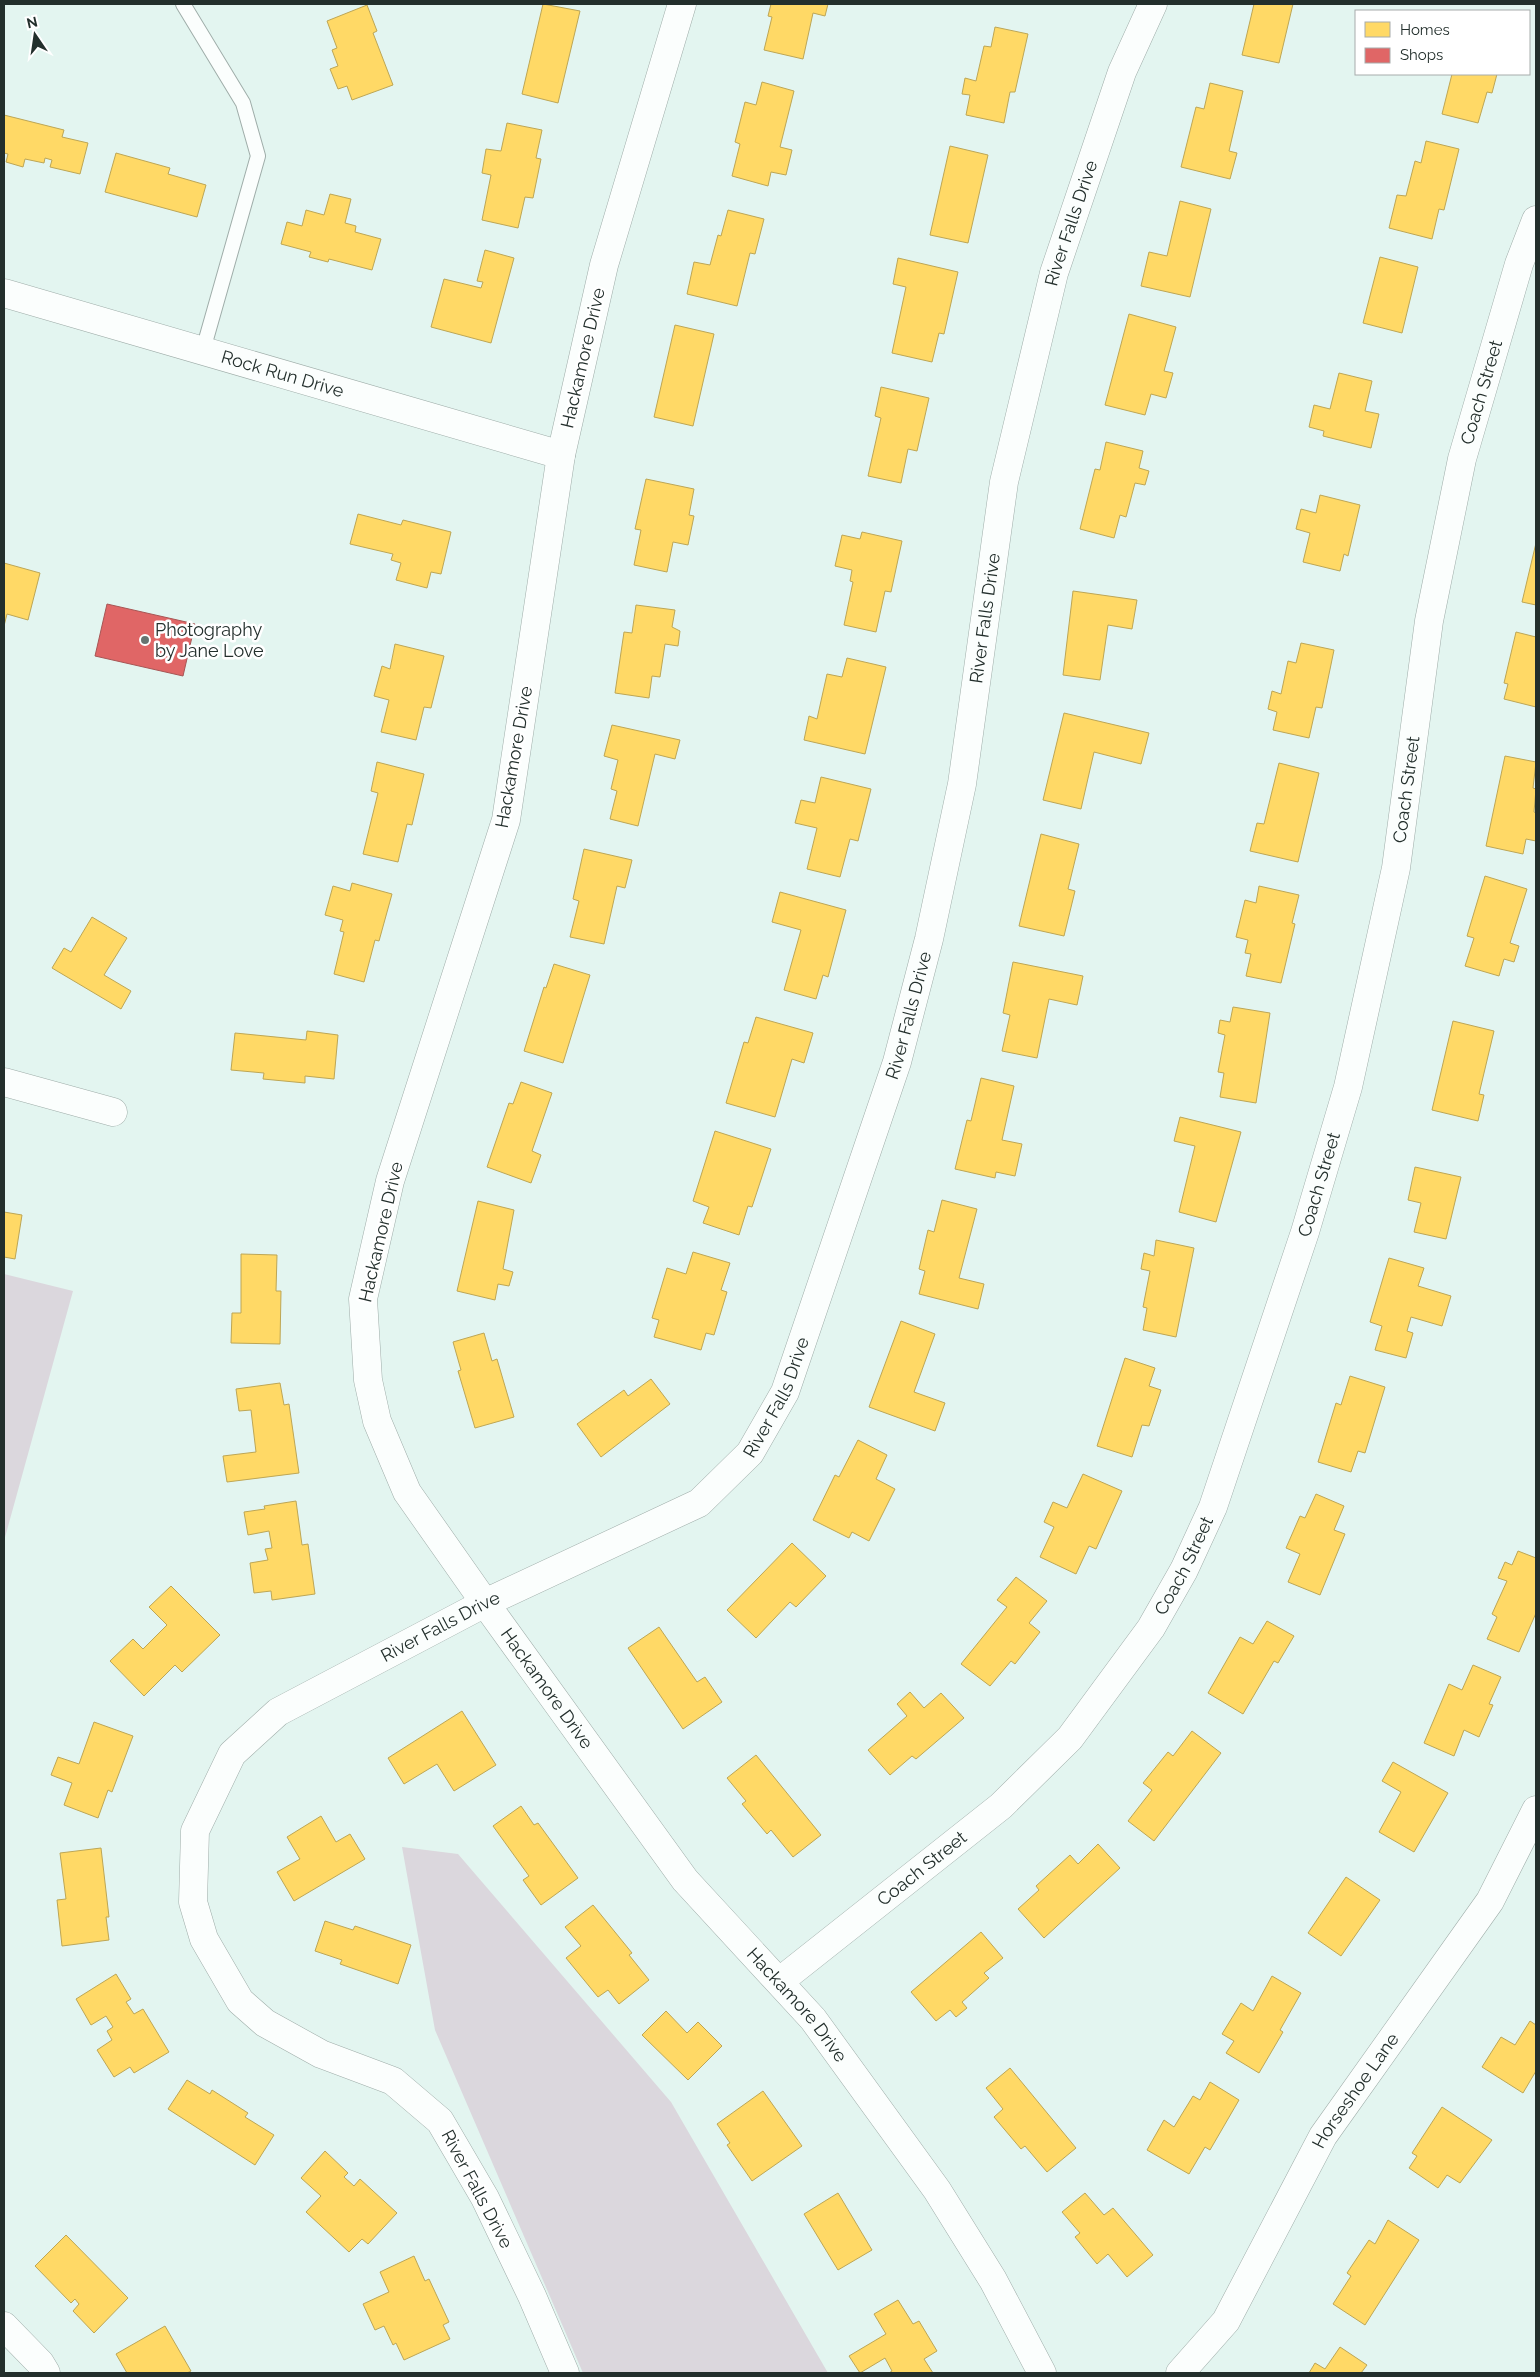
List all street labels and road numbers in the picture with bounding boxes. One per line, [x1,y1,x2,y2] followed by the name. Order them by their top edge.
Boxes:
[1040,157,1102,288] street label: River Falls Drive
[556,285,609,430] street label: Hackamore Drive
[1456,337,1506,447] street label: Coach Street
[219,346,347,401] street label: Rock Run Drive
[965,551,1004,685] street label: River Falls Drive
[491,684,536,829] street label: Hackamore Drive
[1388,735,1424,844] street label: Coach Street
[881,949,935,1082] street label: River Falls Drive
[1293,1130,1344,1239] street label: Coach Street
[354,1159,407,1304] street label: Hackamore Drive
[739,1334,813,1461] street label: River Falls Drive
[1150,1513,1217,1618] street label: Coach Street
[377,1586,503,1666] street label: River Falls Drive
[497,1624,598,1753] street label: Hackamore Drive
[873,1827,970,1910] street label: Coach Street
[743,1943,852,2066] street label: Hackamore Drive
[1308,2028,1403,2152] street label: Horseshoe Lane
[437,2126,518,2252] street label: River Falls Drive

